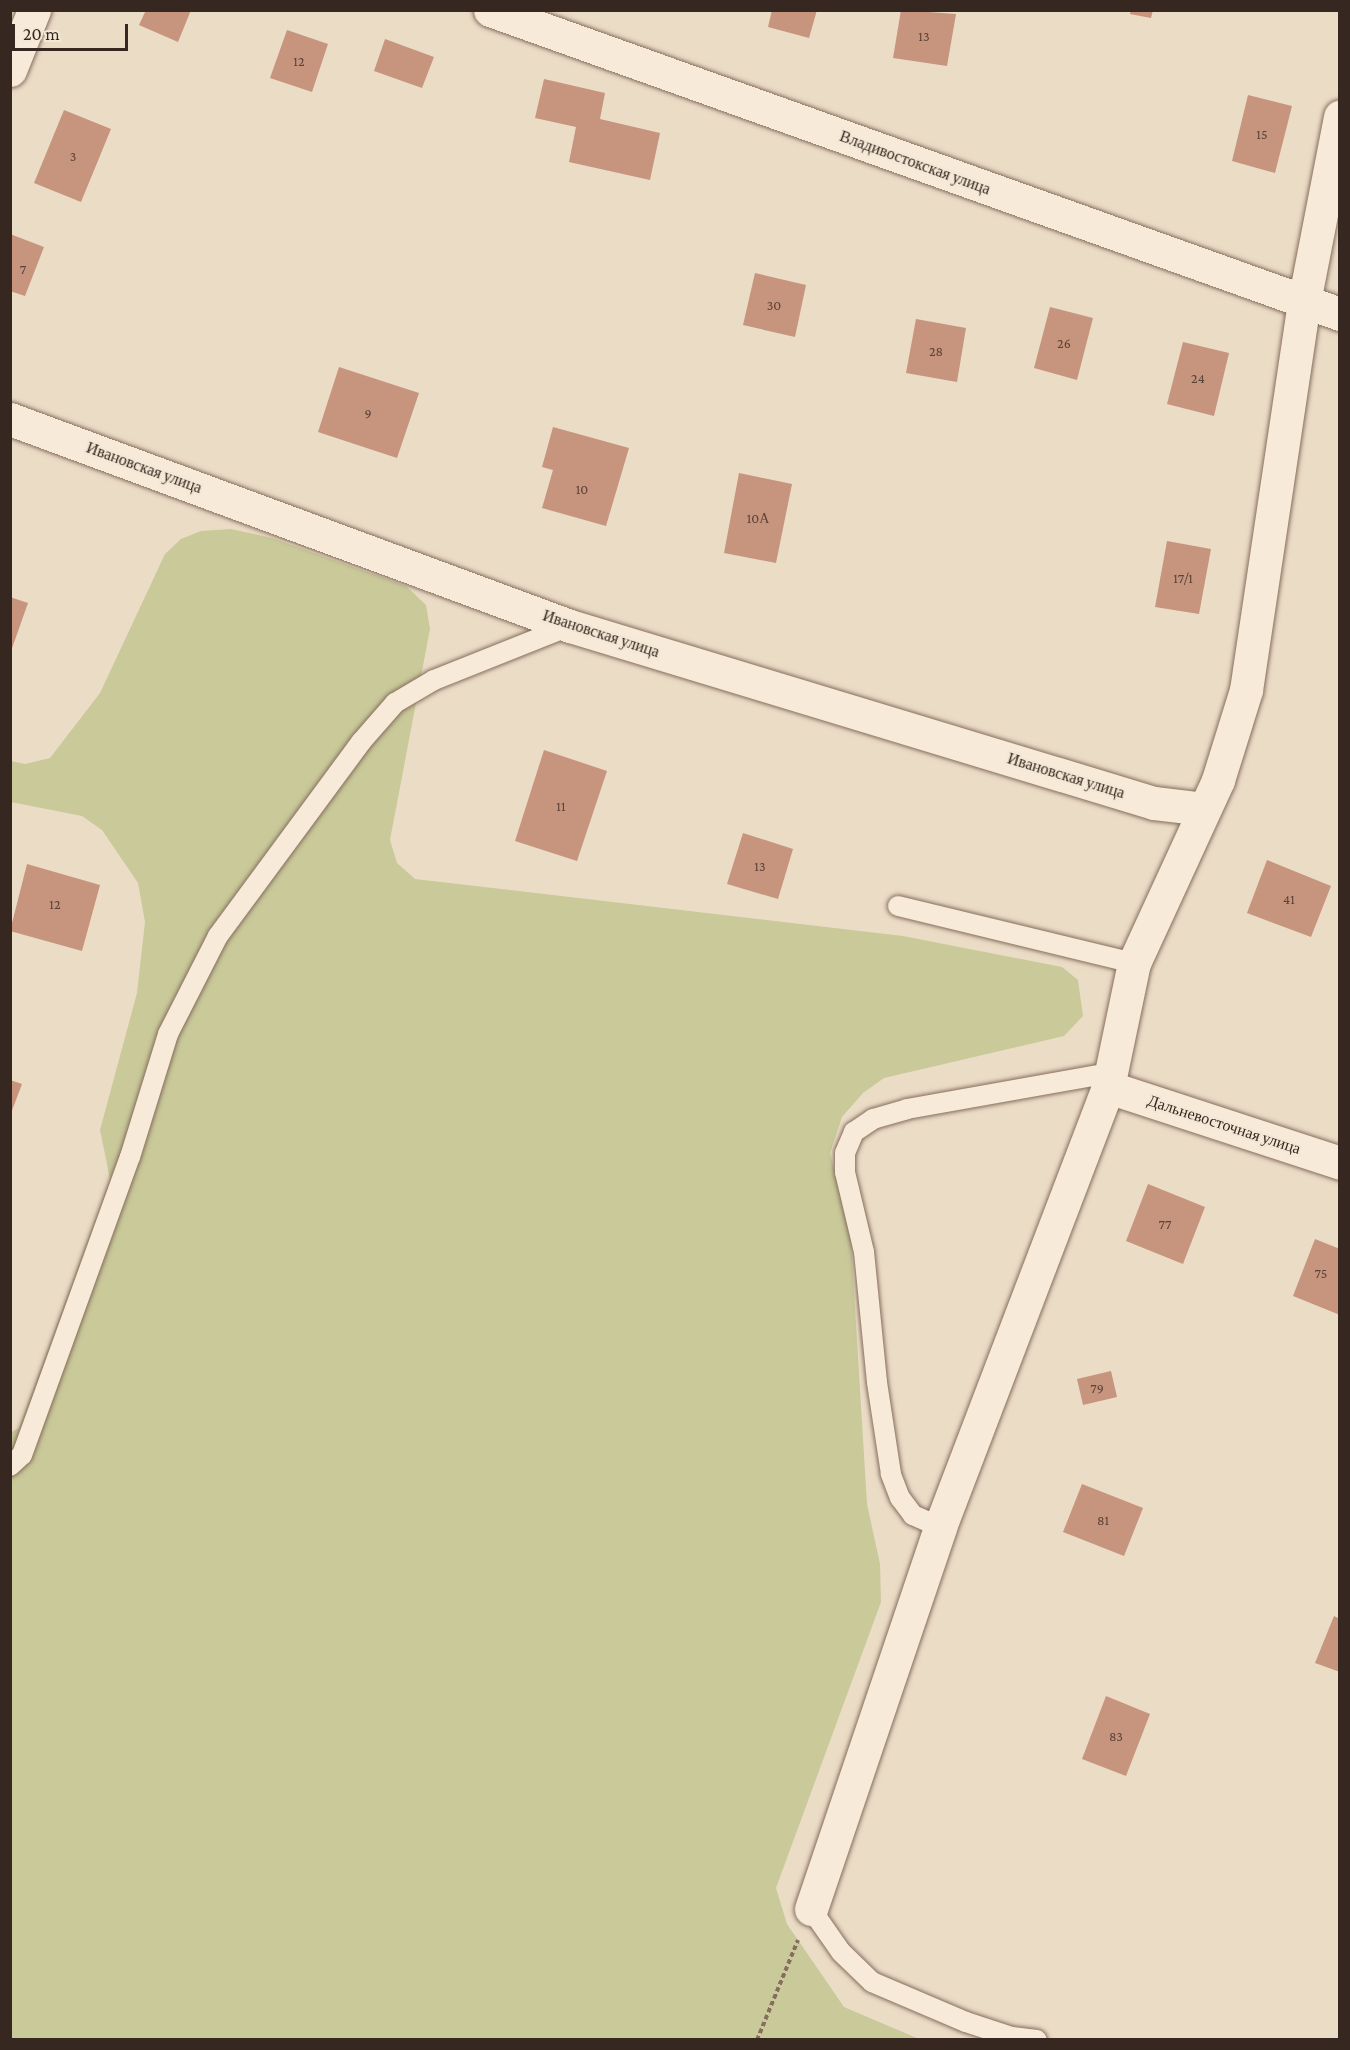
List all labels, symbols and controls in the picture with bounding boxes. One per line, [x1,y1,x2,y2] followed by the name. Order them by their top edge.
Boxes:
[15,12,130,50] scale bar
[23,24,60,44] text: 20 m
[918,28,930,44] house number: 13
[293,53,305,69] house number: 12
[1256,126,1268,142] house number: 15
[837,127,993,199] street label: Владивостокская улица
[70,148,76,164] house number: 3
[20,261,26,277] house number: 7
[767,297,781,313] house number: 30
[1057,335,1071,351] house number: 26
[929,343,943,359] house number: 28
[1191,370,1205,386] house number: 24
[364,405,372,421] house number: 9
[84,438,204,498] street label: Ивановская улица
[576,481,588,497] house number: 10
[747,510,769,526] house number: 10А
[1173,570,1193,586] house number: 17/1
[540,606,662,662] street label: Ивановская улица
[1005,749,1127,803] street label: Ивановская улица
[556,798,566,814] house number: 11
[754,858,766,874] house number: 13
[1283,891,1295,907] house number: 41
[49,896,61,912] house number: 12
[1145,1091,1303,1159] street label: Дальневосточная улица
[1159,1216,1171,1232] house number: 77
[1315,1265,1327,1281] house number: 75
[1090,1380,1104,1396] house number: 79
[1097,1512,1109,1528] house number: 81
[1109,1728,1123,1744] house number: 83

